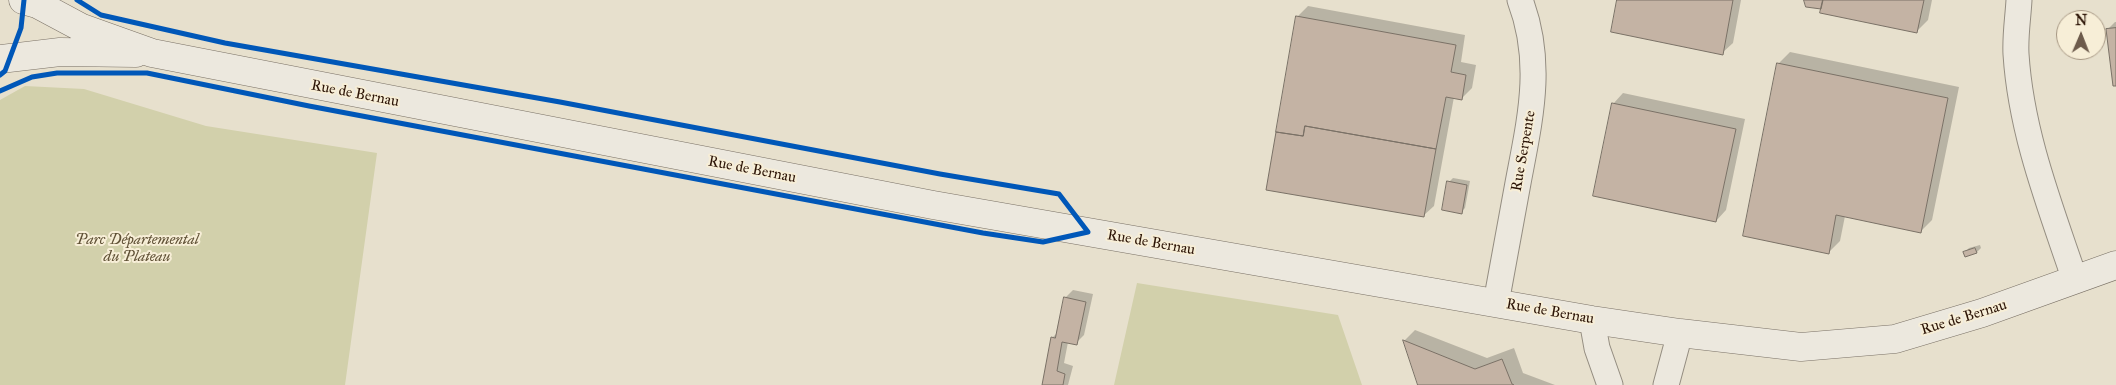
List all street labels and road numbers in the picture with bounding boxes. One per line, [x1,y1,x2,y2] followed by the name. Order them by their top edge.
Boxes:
[310,77,400,111] street label: Rue de Bernau
[1508,109,1540,193] street label: Rue Serpente
[707,153,797,187] street label: Rue de Bernau
[1106,226,1196,260] street label: Rue de Bernau
[1505,295,1595,329] street label: Rue de Bernau
[1919,296,2009,340] street label: Rue de Bernau

